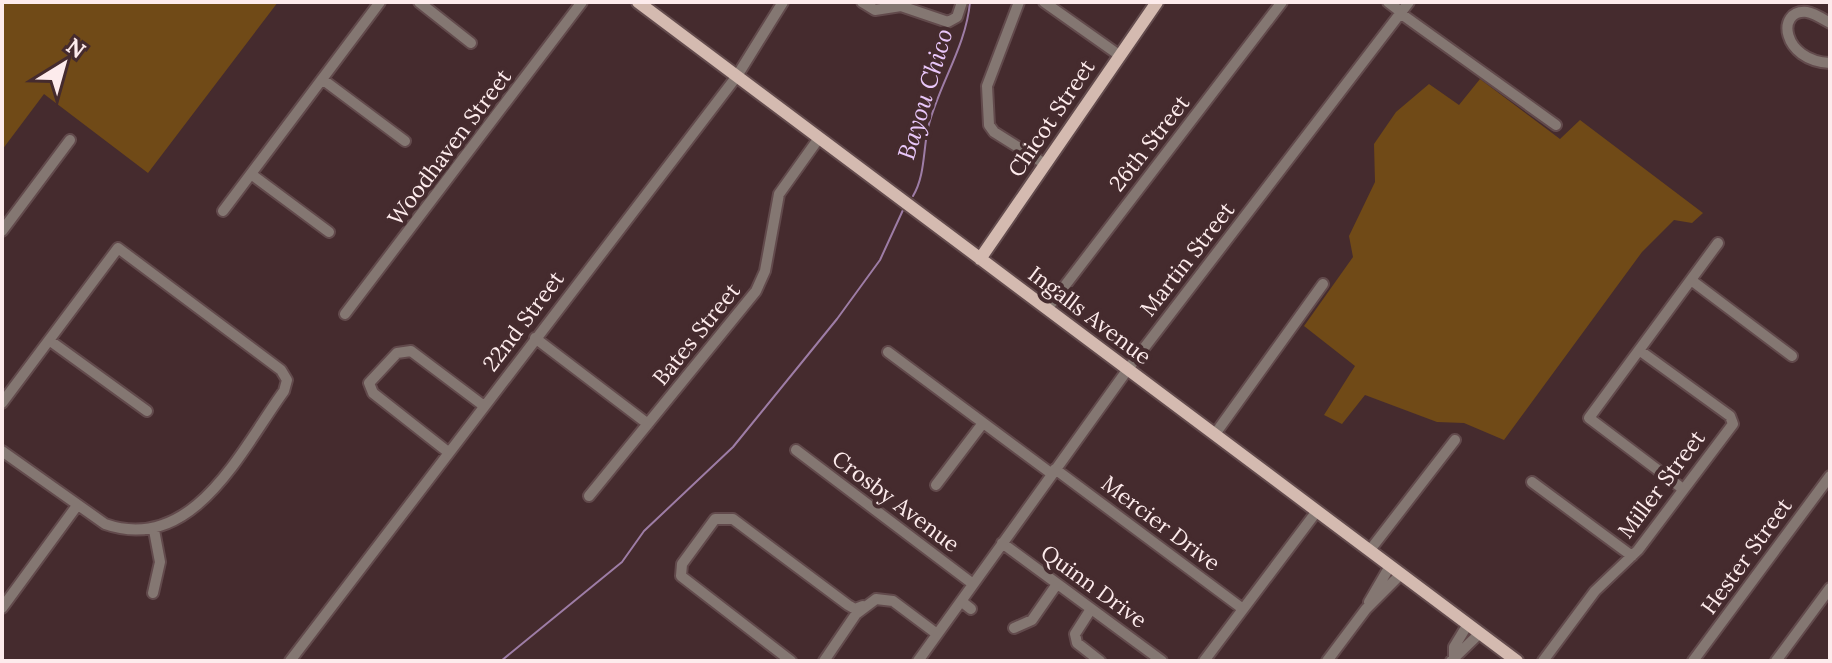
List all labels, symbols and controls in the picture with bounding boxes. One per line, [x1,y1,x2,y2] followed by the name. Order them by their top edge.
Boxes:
[24,24,104,104] north arrow
[890,25,960,163] water label: Bayou Chico
[61,32,91,64] text: N
[1001,53,1101,182] street label: Chicot Street
[381,63,517,231] street label: Woodhaven Street
[1103,89,1196,197] street label: 26th Street
[1134,196,1241,322] street label: Martin Street
[1023,260,1157,370] street label: Ingalls Avenue
[476,265,570,377] street label: 22nd Street
[646,277,746,391] street label: Bates Street
[1611,424,1711,544] street label: Miller Street
[827,444,965,558] street label: Crosby Avenue
[1096,469,1226,577] street label: Mercier Drive
[1694,492,1798,620] street label: Hester Street
[1035,538,1153,634] street label: Quinn Drive

